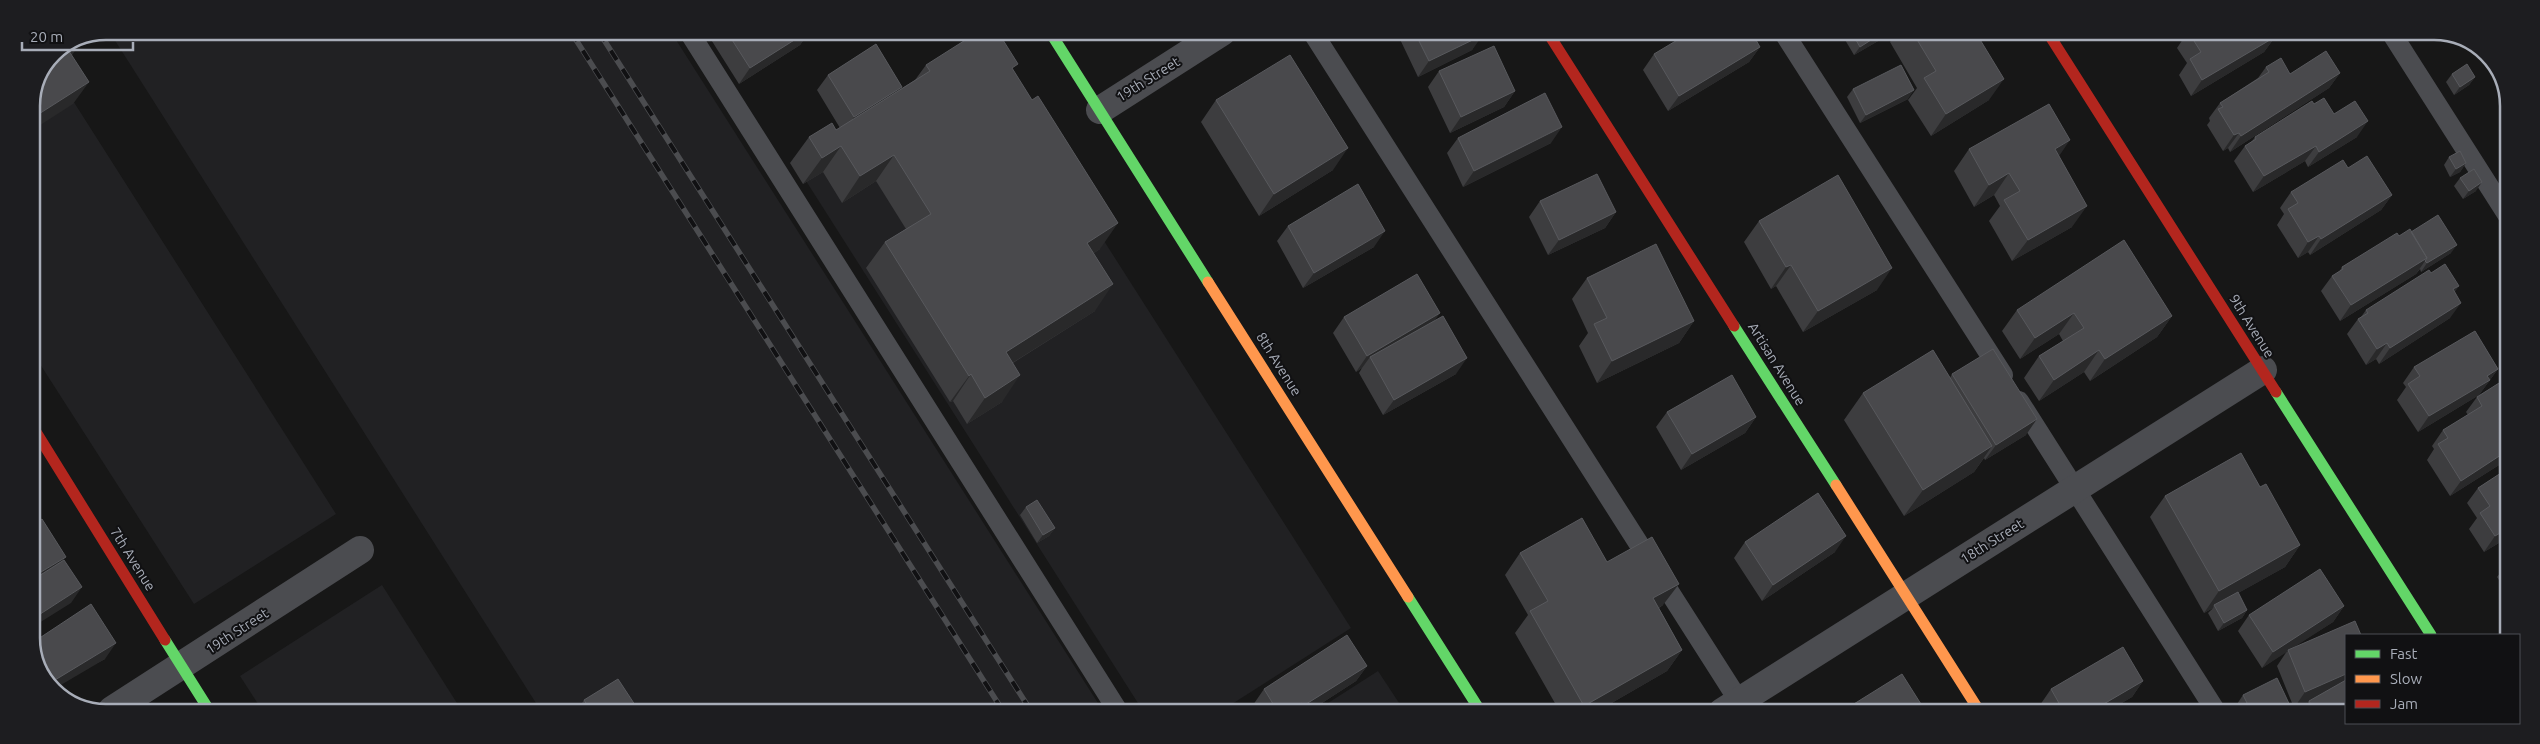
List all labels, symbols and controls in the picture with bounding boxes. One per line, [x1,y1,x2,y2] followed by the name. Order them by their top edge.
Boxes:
[22,20,134,52] scale bar
[30,28,63,45] text: 20 m
[1113,53,1183,105] street label: 19th Street
[2226,291,2278,361] street label: 9th Avenue
[1745,319,1809,409] street label: Artisan Avenue
[1253,329,1305,399] street label: 8th Avenue
[1957,515,2027,567] street label: 18th Street
[107,524,159,594] street label: 7th Avenue
[203,605,272,657] street label: 19th Street
[2345,634,2520,724] legend
[2390,645,2418,662] text: Fast
[2390,670,2423,687] text: Slow
[2390,695,2418,712] text: Jam

